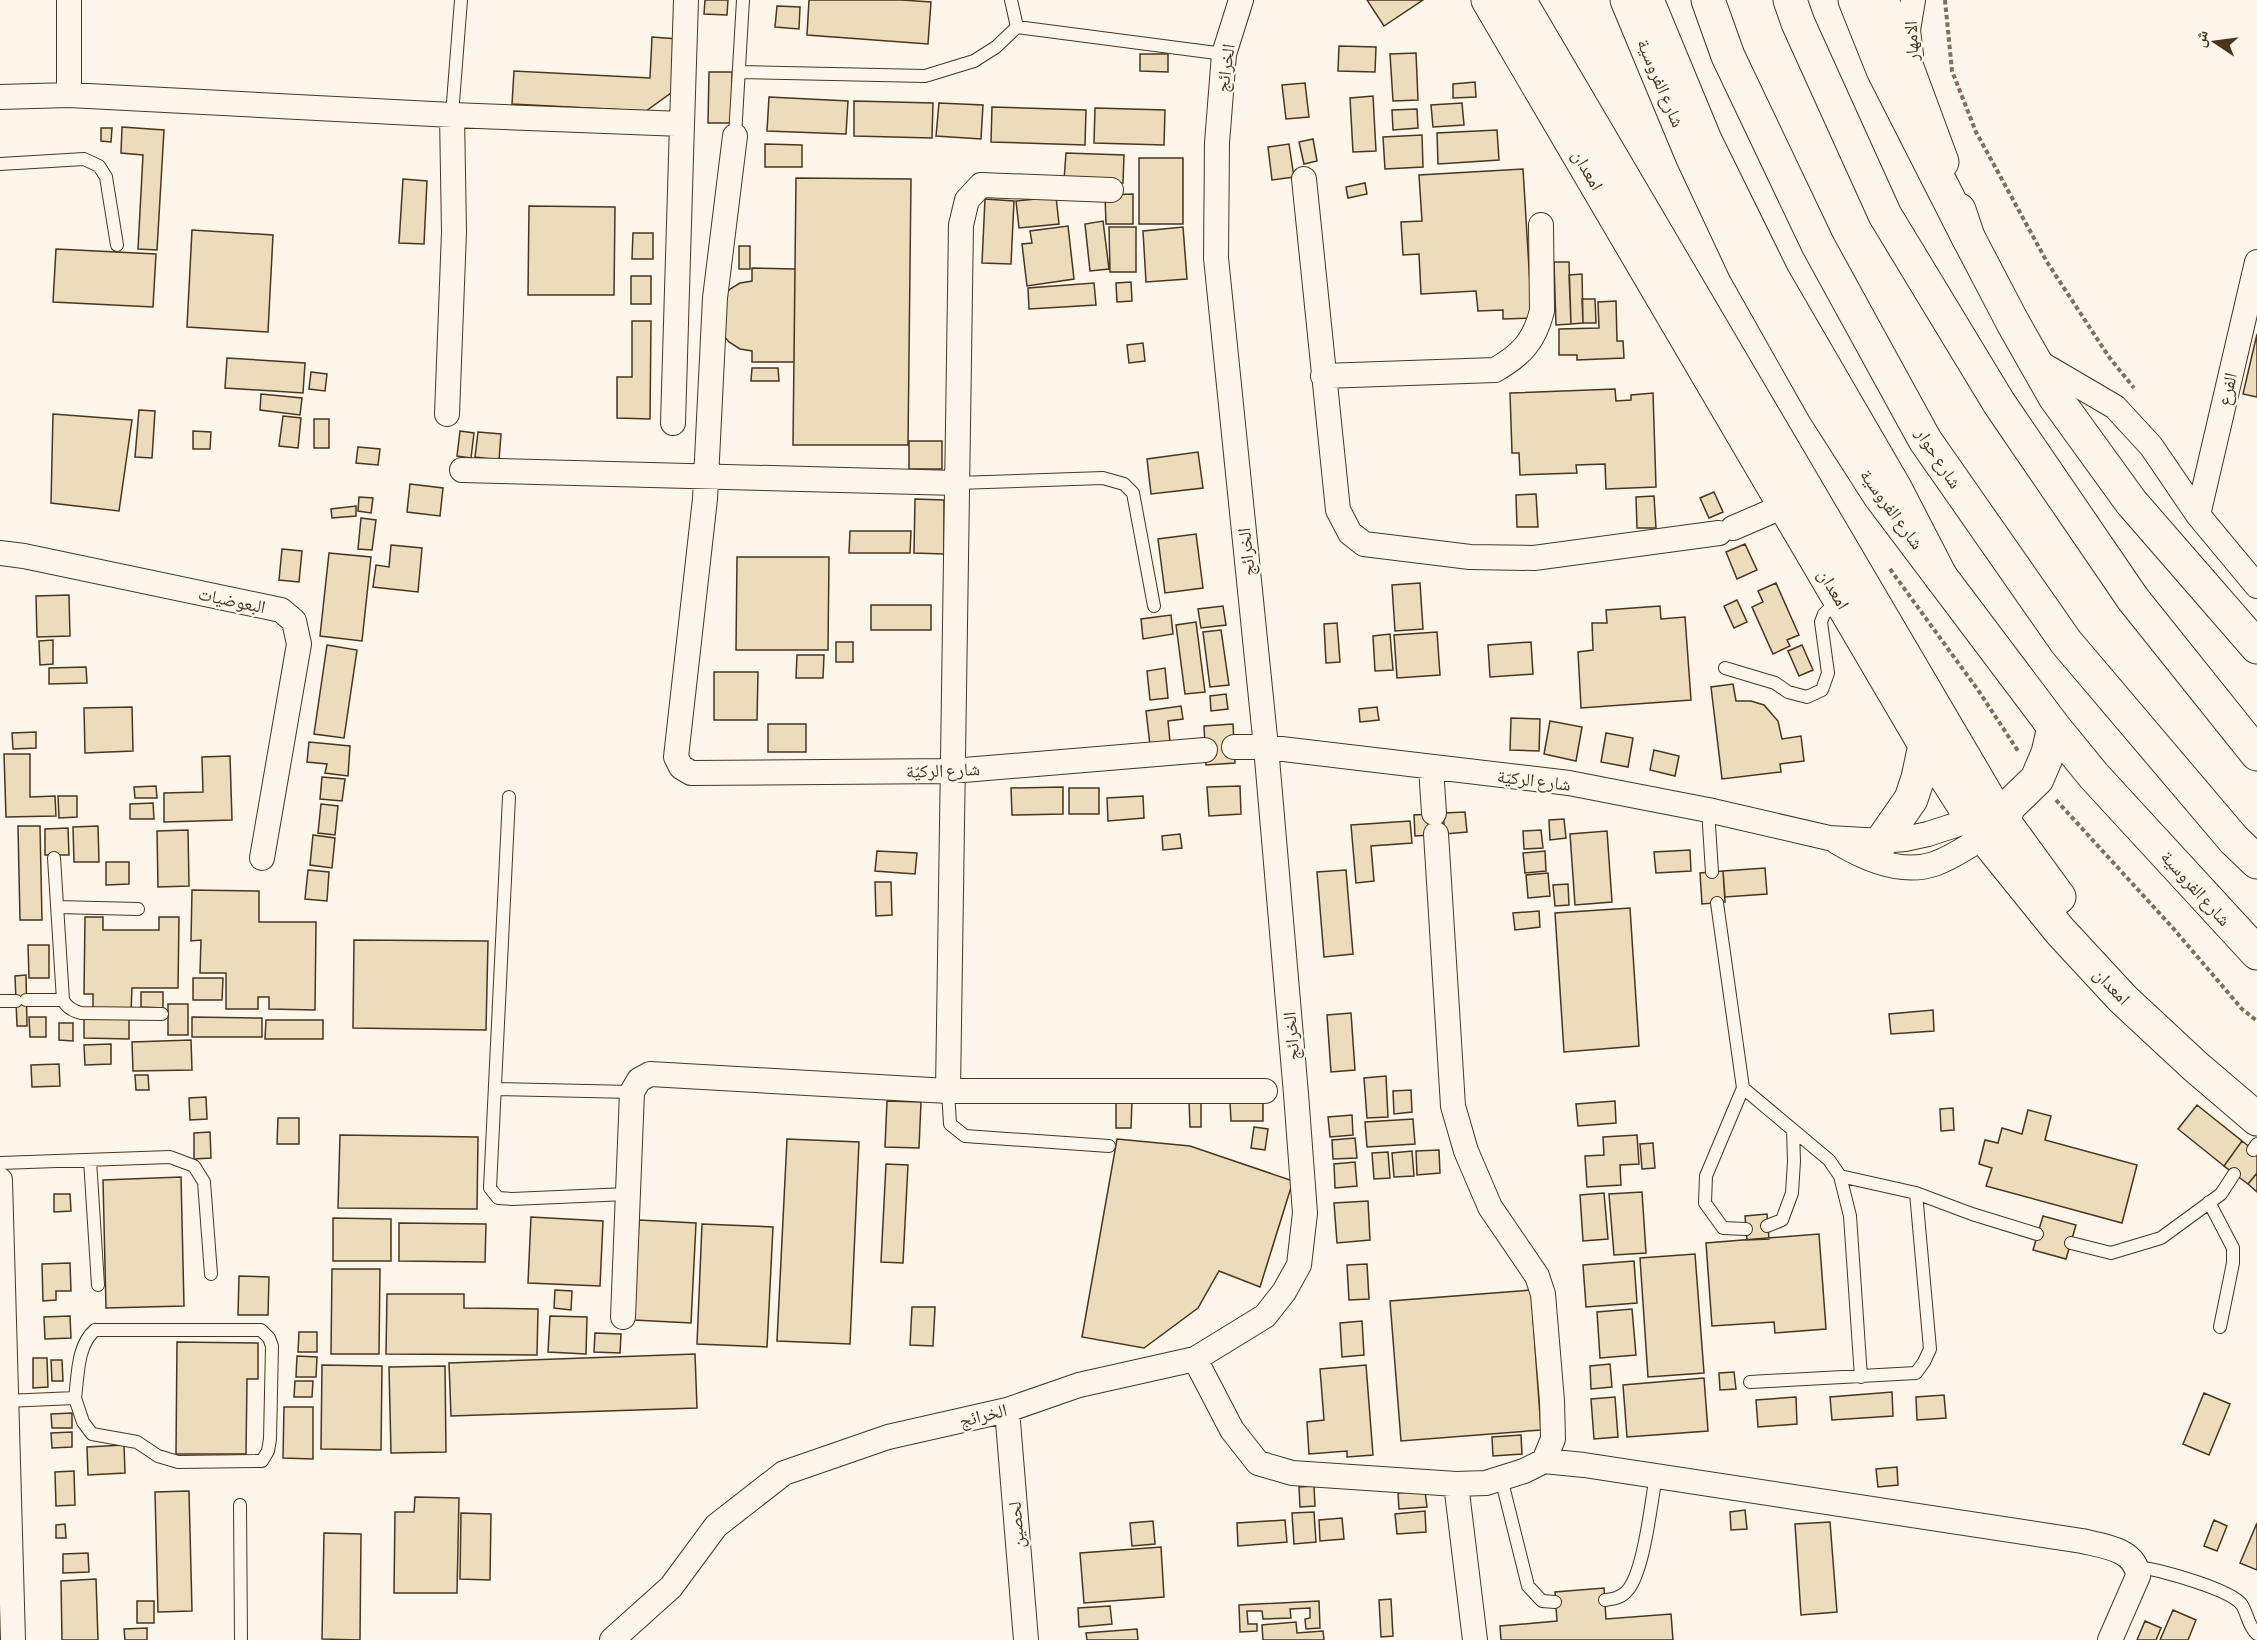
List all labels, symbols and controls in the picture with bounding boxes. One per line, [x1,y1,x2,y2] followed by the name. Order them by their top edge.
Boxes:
[2185,12,2245,72] north arrow
[1900,21,1922,62] street label: الامهار
[2190,28,2212,49] text: ش
[1632,36,1689,131] street label: شارع الفروسية
[1211,42,1241,94] street label: الخرائج
[1567,146,1608,195] street label: امعدان
[2213,370,2242,408] street label: الفرع
[1910,423,1966,493] street label: شارع حوار
[1855,465,1928,554] street label: شارع الفروسية
[1233,527,1261,577] street label: الخرائج
[1813,565,1854,613] street label: امعدان
[196,583,268,618] street label: البعوضيات
[906,758,980,783] street label: شارع الركيّة
[1496,765,1572,796] street label: شارع الركيّة
[2156,846,2235,931] street label: شارع الفروسية
[2089,963,2135,1010] street label: امعدان
[1278,1011,1306,1061] street label: الخرائج
[957,1399,1010,1433] street label: الخرائج
[1003,1501,1029,1549] street label: لحصين

